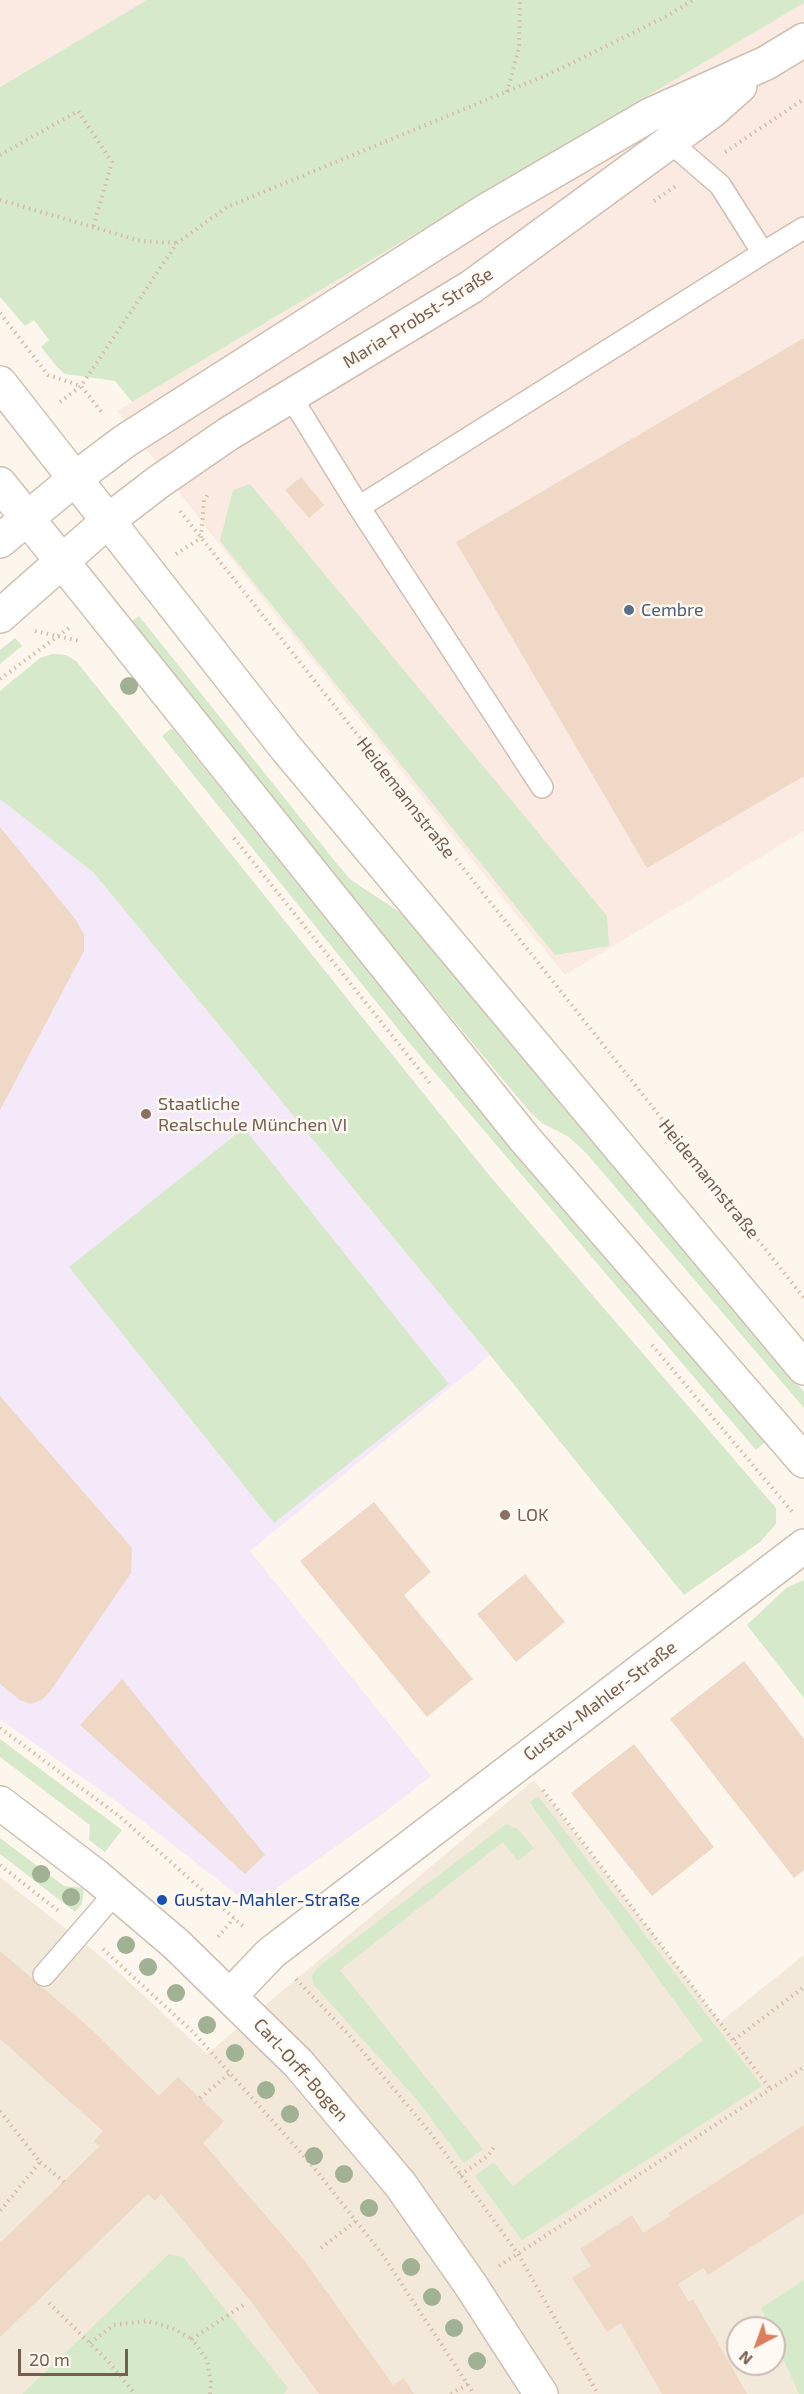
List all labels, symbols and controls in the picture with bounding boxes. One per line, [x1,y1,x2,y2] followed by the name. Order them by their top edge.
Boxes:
[339,263,497,373] street label: Maria-Probst-Straße
[641,599,704,621] place label: Cembre
[622,603,636,617] marker: Cembre
[352,733,460,863] street label: Heidemannstraße
[158,1093,347,1136] place label: Staatliche Realschule München VI
[139,1107,153,1121] marker: Staatliche Realschule München VI
[654,1115,764,1243] street label: Heidemannstraße
[517,1504,549,1526] place label: LOK
[498,1508,512,1522] marker: LOK
[519,1636,681,1766] street label: Gustav-Mahler-Straße
[174,1889,360,1911] place label: Gustav-Mahler-Straße
[155,1893,169,1907] marker: Gustav-Mahler-Straße
[249,2014,353,2126] street label: Carl-Orff-Bogen
[726,2316,786,2376] north arrow
[21,2337,130,2375] scale bar
[735,2347,756,2369] text: N
[29,2348,70,2370] text: 20 m

